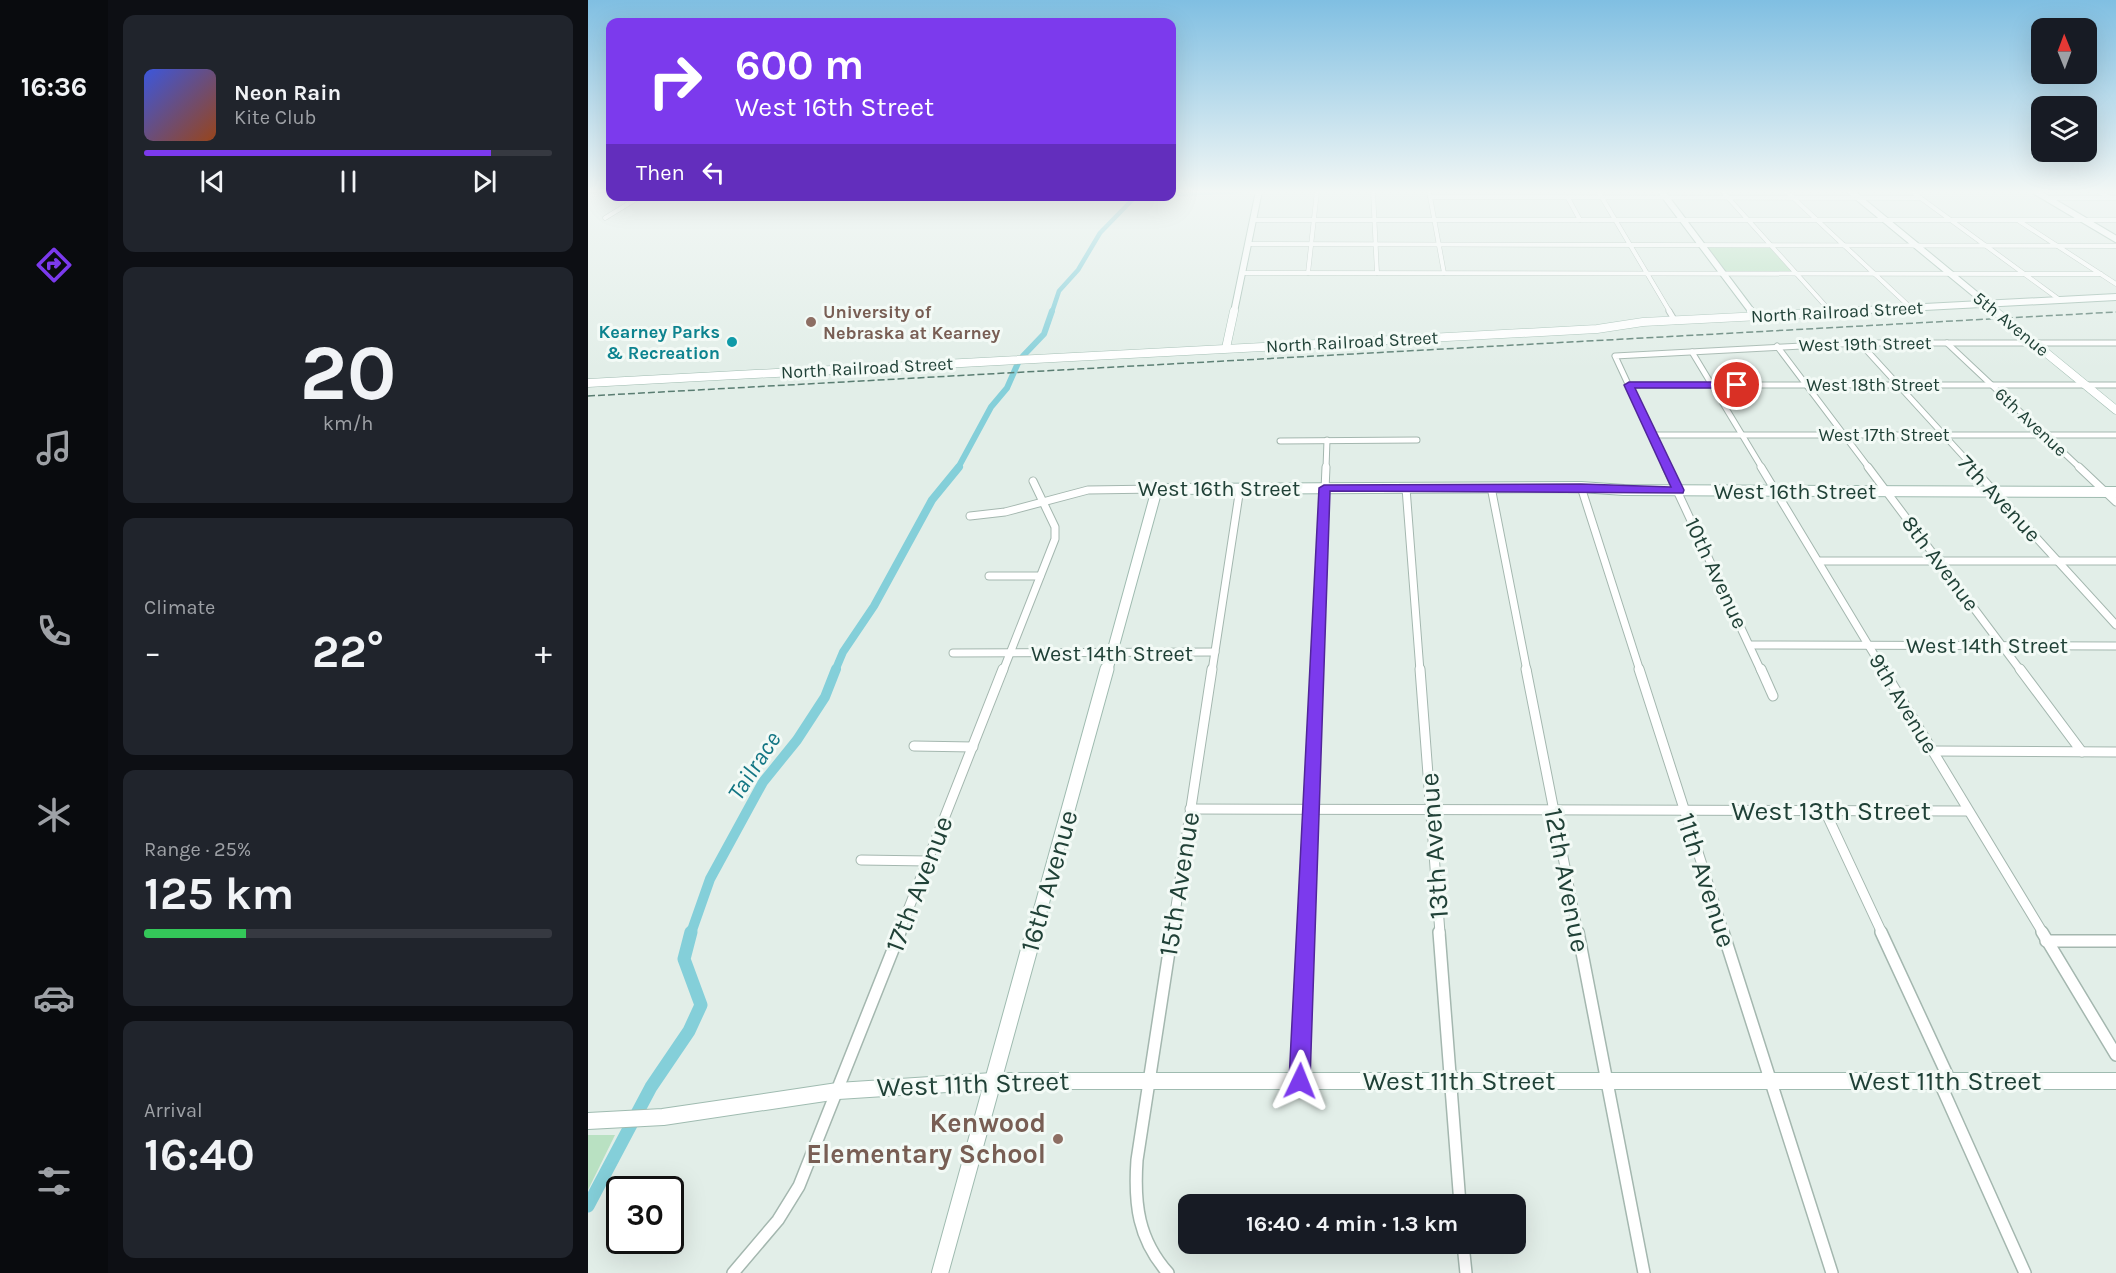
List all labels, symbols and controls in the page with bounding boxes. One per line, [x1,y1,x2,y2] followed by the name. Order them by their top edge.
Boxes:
[2031,18,2097,84] north arrow
[2031,18,2097,162] map controls
[735,40,864,90] text: 600 m
[636,42,714,120] icon: right
[21,71,87,103] text: 16:36
[234,80,341,106] text: Neon Rain
[735,91,934,123] text: West 16th Street
[2031,96,2097,162] button: layers
[234,106,316,129] text: Kite Club
[697,156,730,189] icon: left
[636,160,685,186] text: Then
[196,165,229,198] icon: previous
[332,165,365,198] icon: pause
[468,165,501,198] icon: next
[33,244,75,286] icon: directions
[1969,287,2053,361] street label: 5th Avenue
[1750,296,1924,327] street label: North Railroad Street
[823,301,1000,344] place label: University of Nebraska at Kearney
[804,315,818,329] marker: University of Nebraska at Kearney
[599,321,720,364] place label: Kearney Parks & Recreation
[1265,326,1439,357] street label: North Railroad Street
[300,327,396,419] text: 20
[1798,332,1932,356] street label: West 19th Street
[725,335,739,349] marker: Kearney Parks & Recreation
[780,352,954,383] street label: North Railroad Street
[1711,359,1762,410] pin
[1720,368,1753,401] icon: arrive
[1806,374,1940,396] street label: West 18th Street
[1990,383,2072,461] street label: 6th Avenue
[323,412,373,435] text: km/h
[1819,424,1950,446] street label: West 17th Street
[33,427,75,469] icon: music
[1952,450,2046,548] street label: 7th Avenue
[1138,476,1300,502] street label: West 16th Street
[1714,479,1876,505] street label: West 16th Street
[1896,511,1984,616] street label: 8th Avenue
[1679,514,1753,633] street label: 10th Avenue
[144,596,215,619] text: Climate
[33,610,75,652] icon: phone
[312,626,384,678] text: 22°
[144,633,161,671] text: −
[535,633,552,671] text: +
[1906,633,2068,659] street label: West 14th Street
[1031,641,1193,667] street label: West 14th Street
[1863,649,1943,758] street label: 9th Avenue
[722,726,786,806] water label: Tailrace
[1413,772,1455,920] street label: 13th Avenue
[33,794,75,836] icon: climate
[1731,795,1931,827] street label: West 13th Street
[1537,805,1597,955] street label: 12th Avenue
[1013,806,1085,956] street label: 16th Avenue
[1152,809,1206,959] street label: 15th Avenue
[1669,809,1743,951] street label: 11th Avenue
[878,811,960,957] street label: 17th Avenue
[144,838,251,861] text: Range · 25%
[144,868,294,920] text: 125 km
[33,977,75,1019] icon: car
[1268,1049,1332,1113] position arrow
[876,1065,1070,1103] street label: West 11th Street
[1363,1065,1555,1097] street label: West 11th Street
[1849,1065,2041,1097] street label: West 11th Street
[144,1099,203,1122] text: Arrival
[806,1107,1046,1170] place label: Kenwood Elementary School
[144,1129,255,1181] text: 16:40
[1051,1132,1065,1146] marker: Kenwood Elementary School
[33,1160,75,1202] icon: filters
[606,1176,684,1254] speed limit sign: 30
[1246,1211,1458,1237] text: 16:40 · 4 min · 1.3 km

